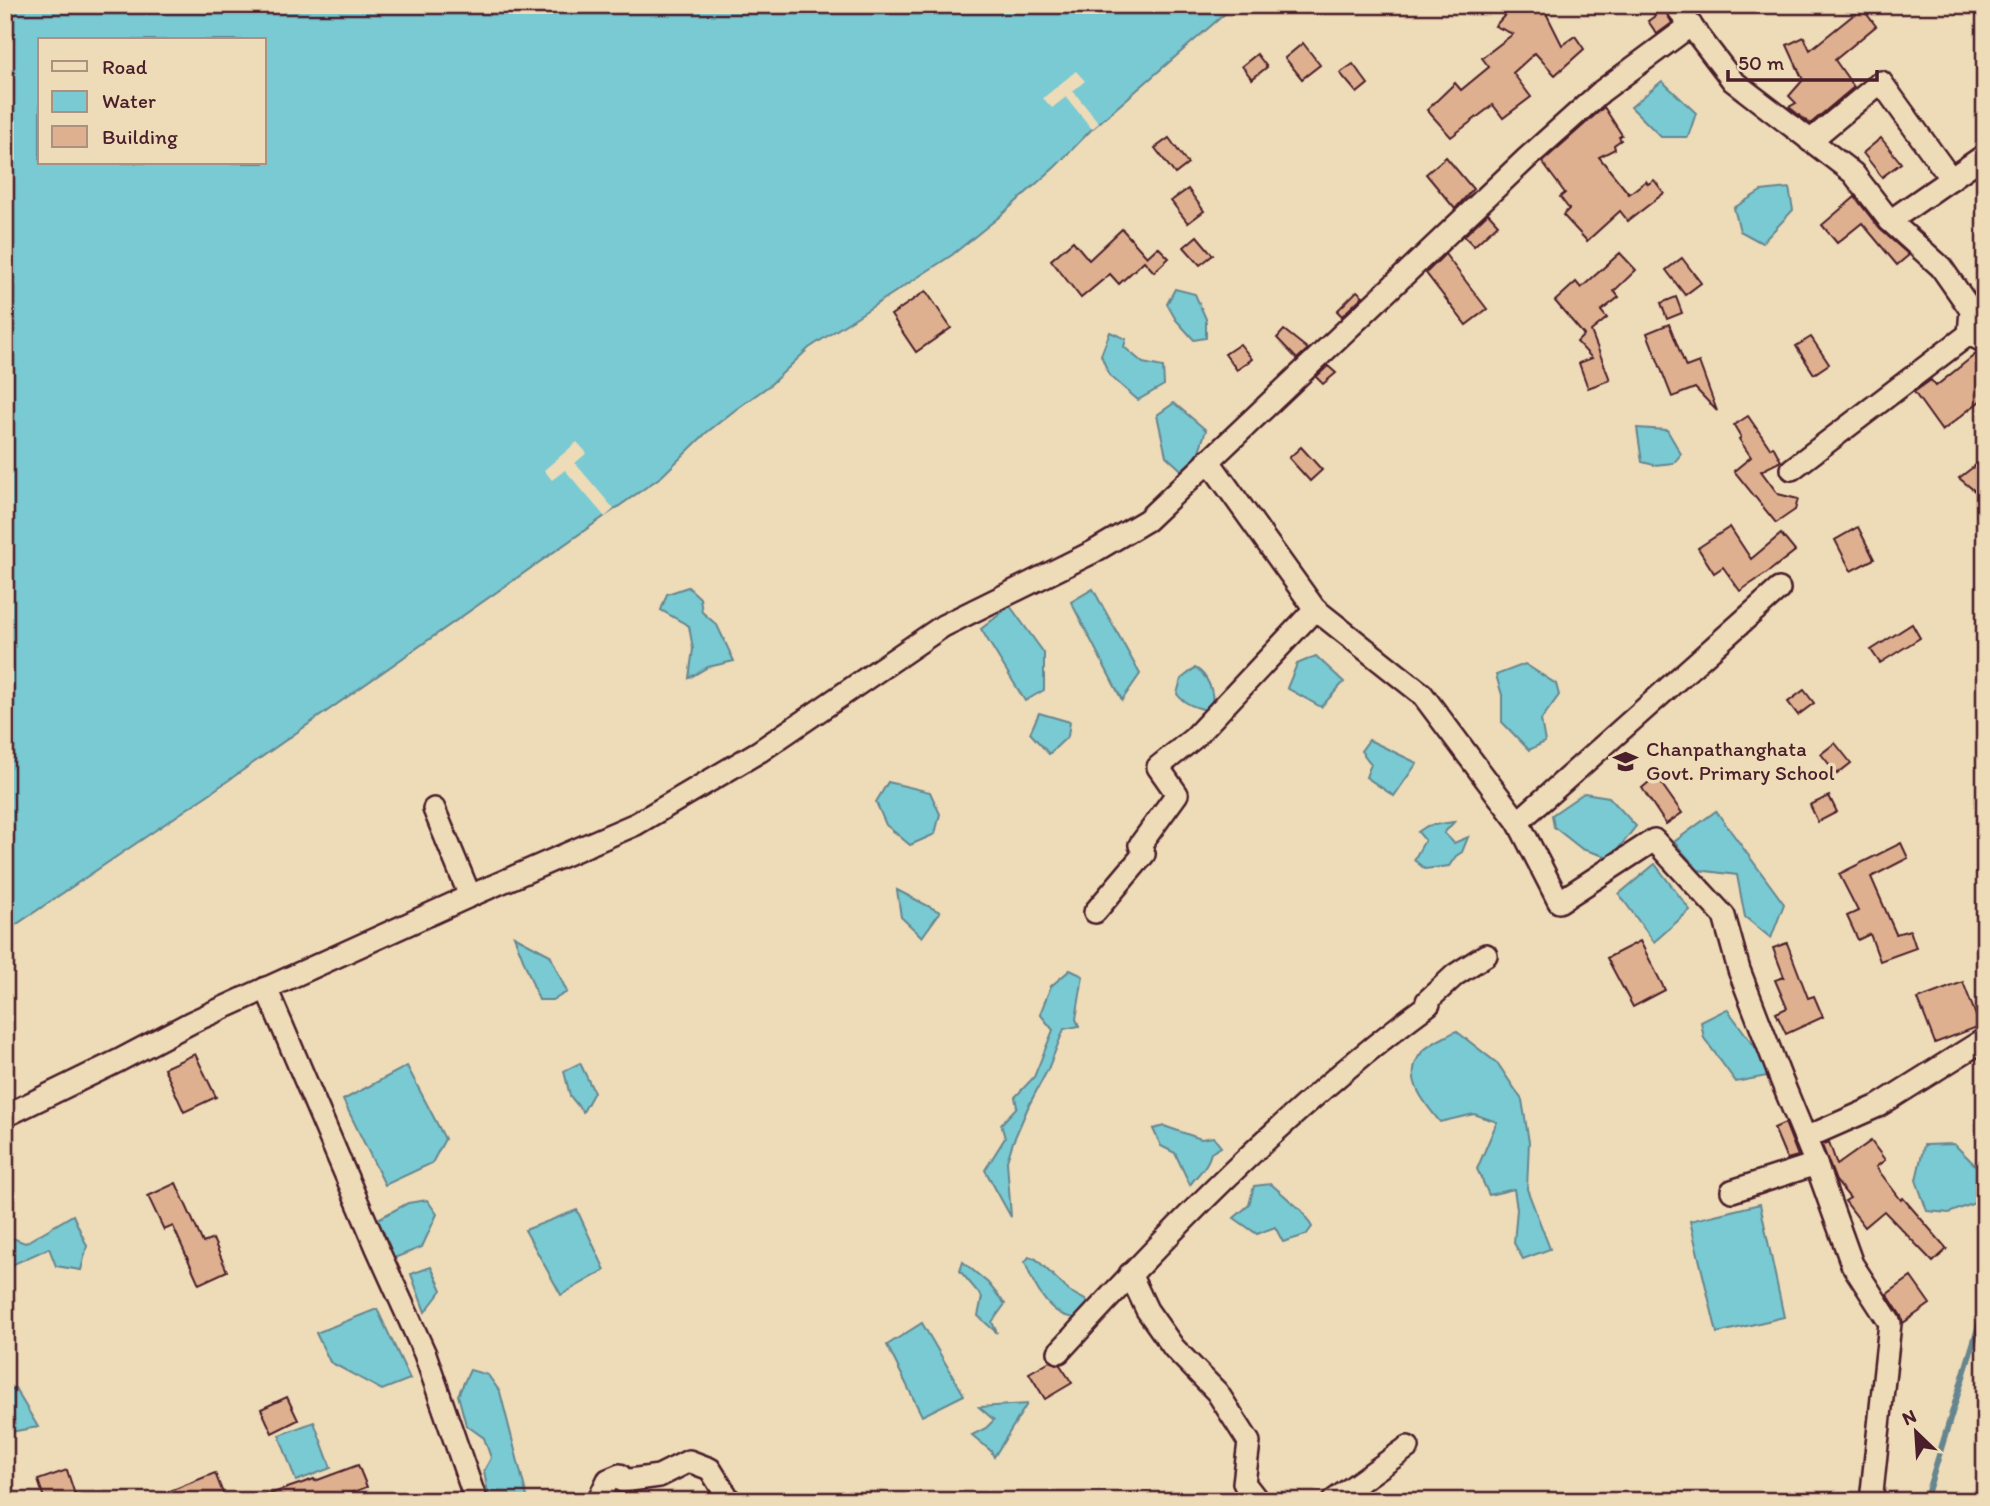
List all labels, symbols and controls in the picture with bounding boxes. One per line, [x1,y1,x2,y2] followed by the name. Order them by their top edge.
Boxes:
[38,38,266,164] legend
[1728,38,1876,82] scale bar
[1738,50,1785,75] text: 50 m
[102,54,148,79] text: Road
[102,88,156,113] text: Water
[102,124,178,149] text: Building
[1646,736,1835,785] place label: Chanpathanghata Govt. Primary School
[1612,747,1640,775] school or university icon: Chanpathanghata Govt. Primary School
[1882,1398,1952,1468] north arrow
[1898,1404,1920,1430] text: N

